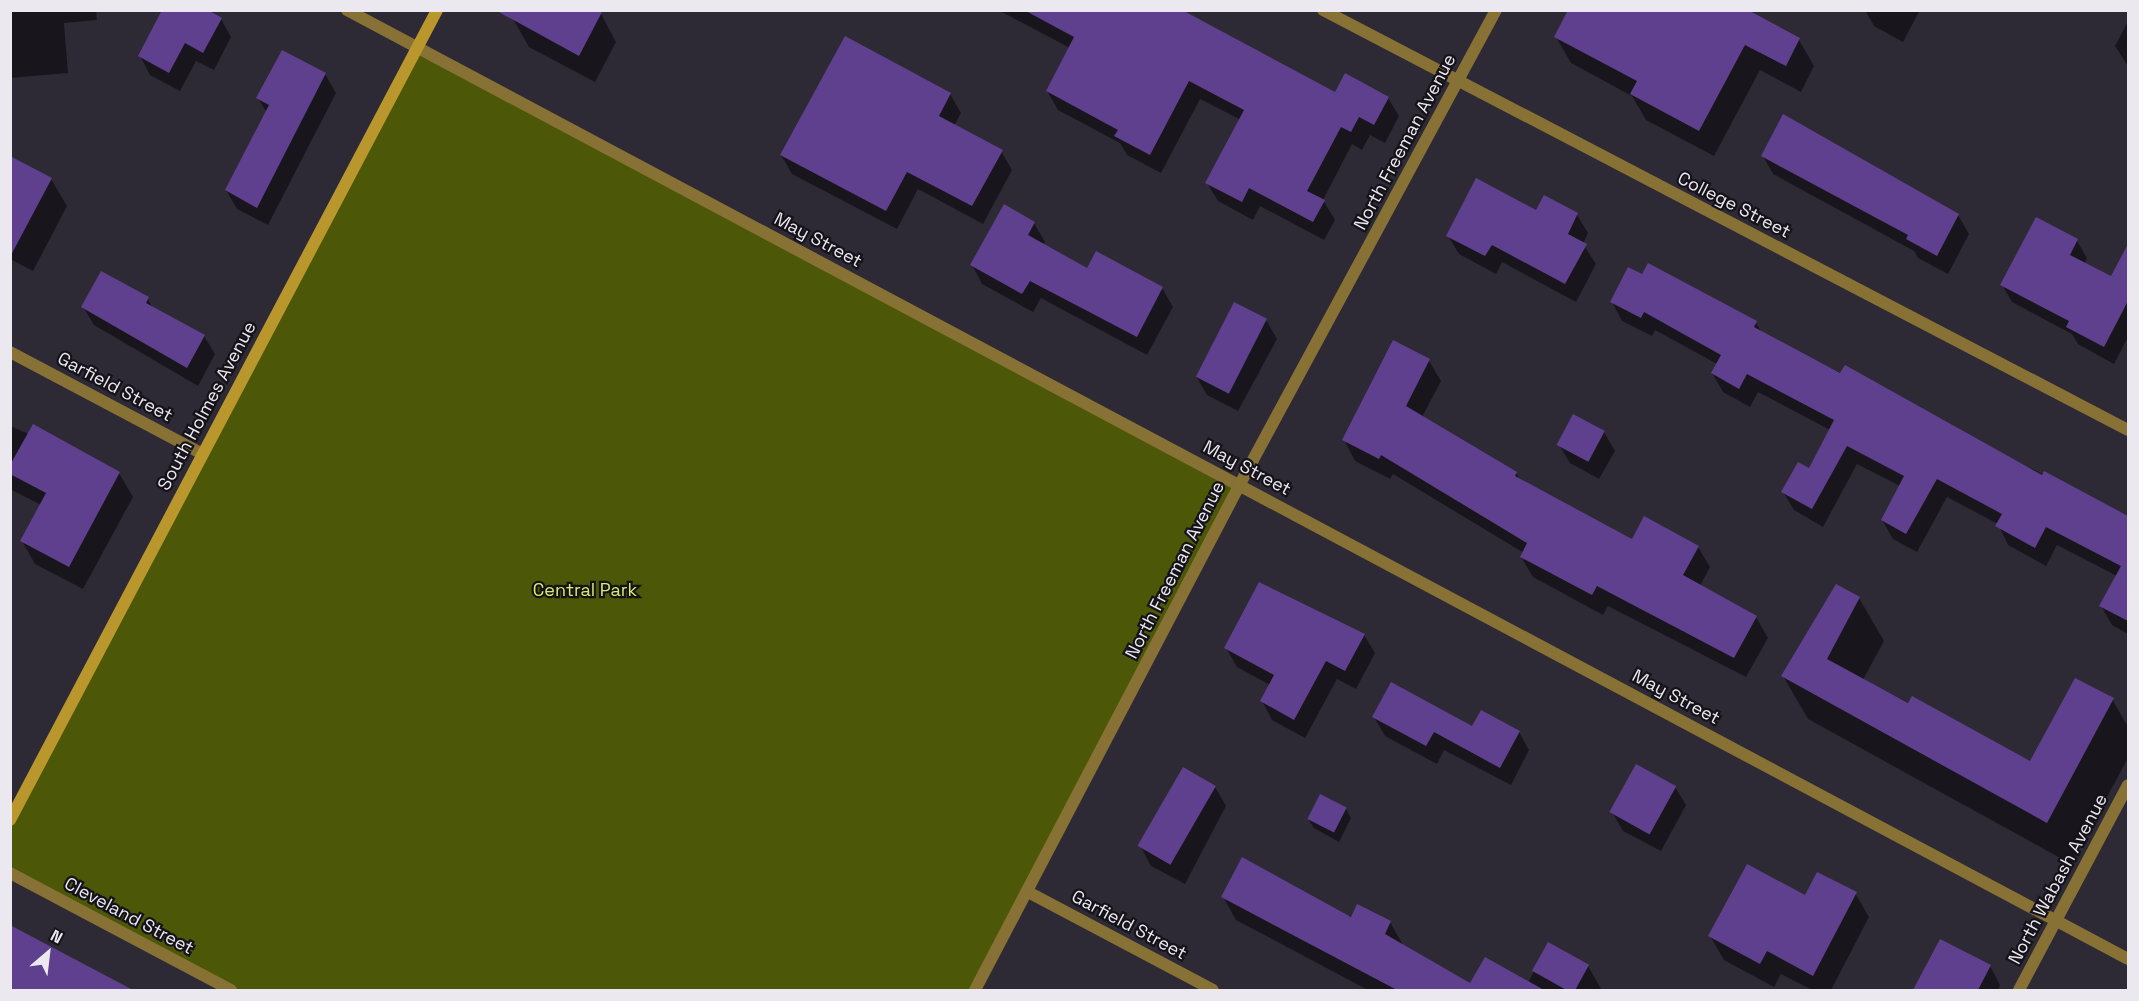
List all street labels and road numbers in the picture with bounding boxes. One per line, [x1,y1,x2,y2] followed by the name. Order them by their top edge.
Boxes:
[1349,50,1461,234] street label: North Freeman Avenue
[1674,167,1794,243] street label: College Street
[770,208,866,272] street label: May Street
[153,318,261,494] street label: South Holmes Avenue
[54,348,176,426] street label: Garfield Street
[1199,436,1295,500] street label: May Street
[1121,478,1229,662] street label: North Freeman Avenue
[1628,665,1724,729] street label: May Street
[2004,790,2112,968] street label: North Wabash Avenue
[61,873,197,959] street label: Cleveland Street
[1068,886,1190,964] street label: Garfield Street

